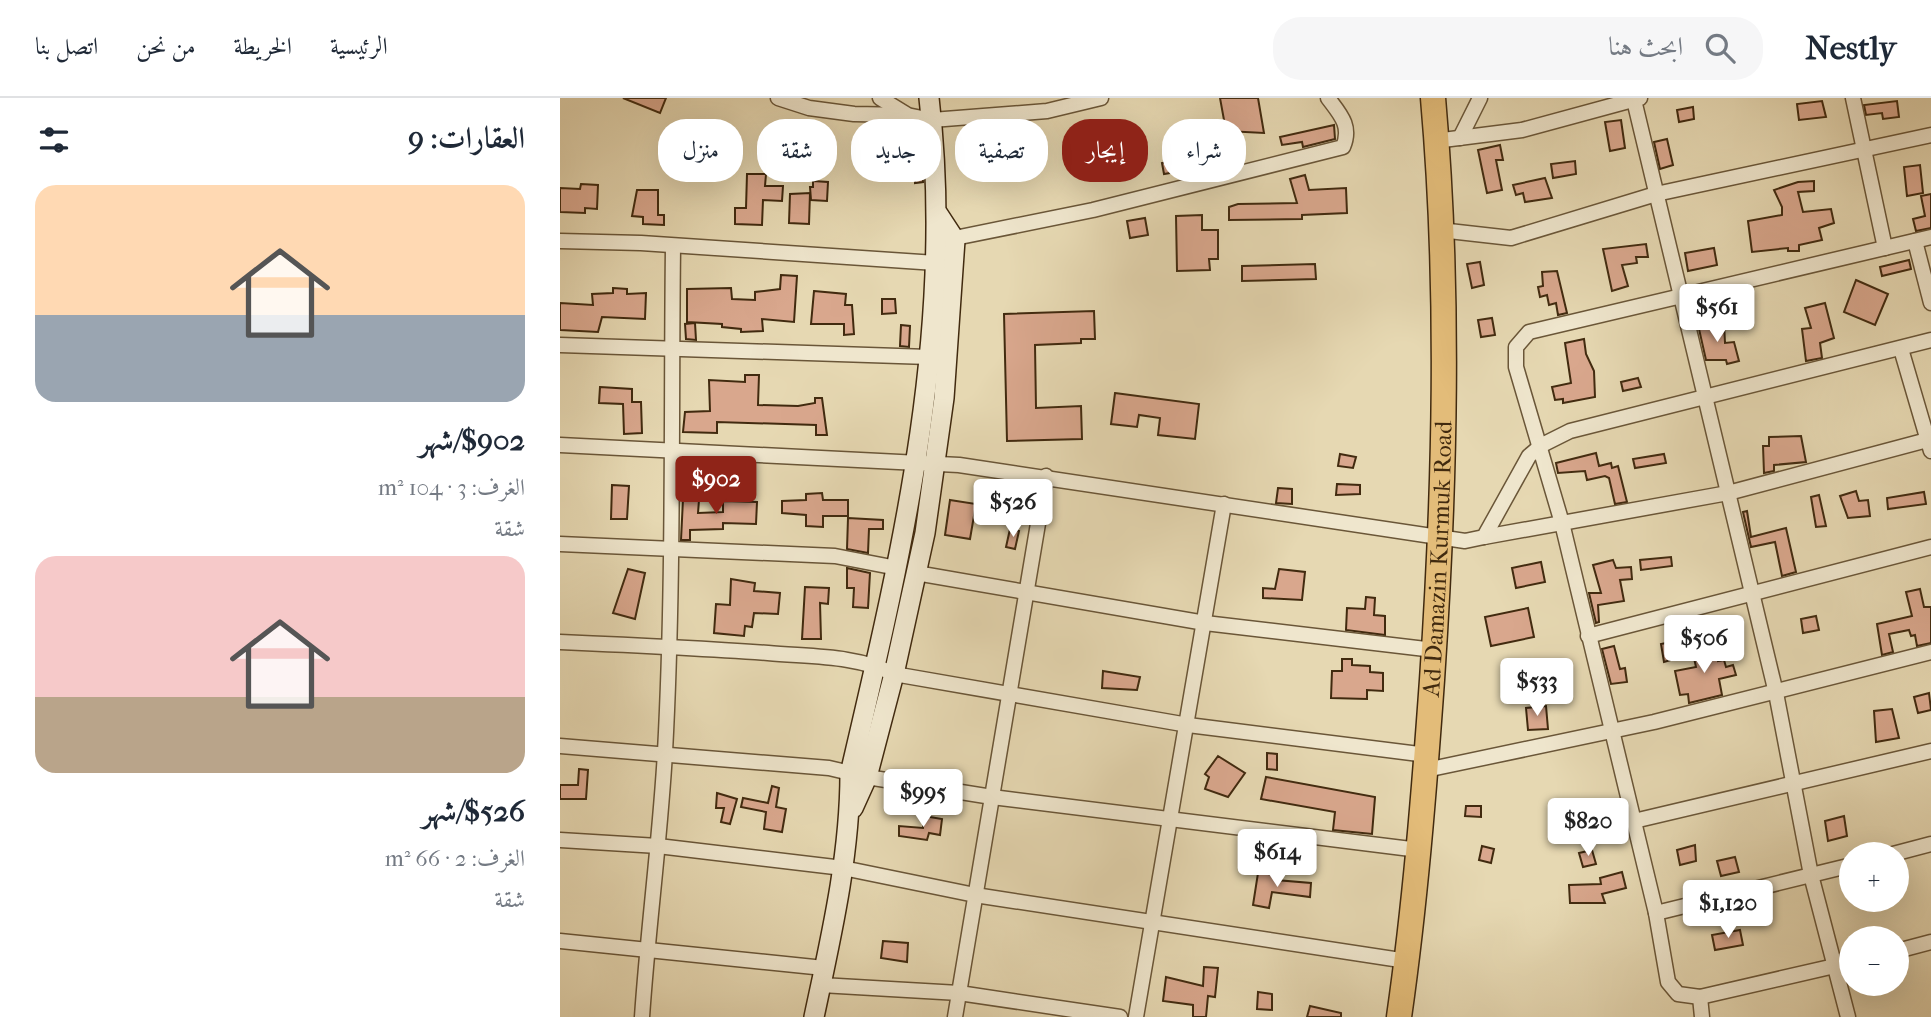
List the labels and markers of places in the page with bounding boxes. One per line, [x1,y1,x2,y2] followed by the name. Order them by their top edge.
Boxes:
[1676,285,1758,344] pin: $561
[675,456,757,516] pin: $902
[972,480,1054,539] pin: $526
[1663,616,1745,675] pin: $506
[1496,658,1578,718] pin: $533
[882,770,964,829] pin: $995
[1547,798,1629,858] pin: $820
[1236,830,1318,889] pin: $614
[1671,880,1785,940] pin: $1,120

